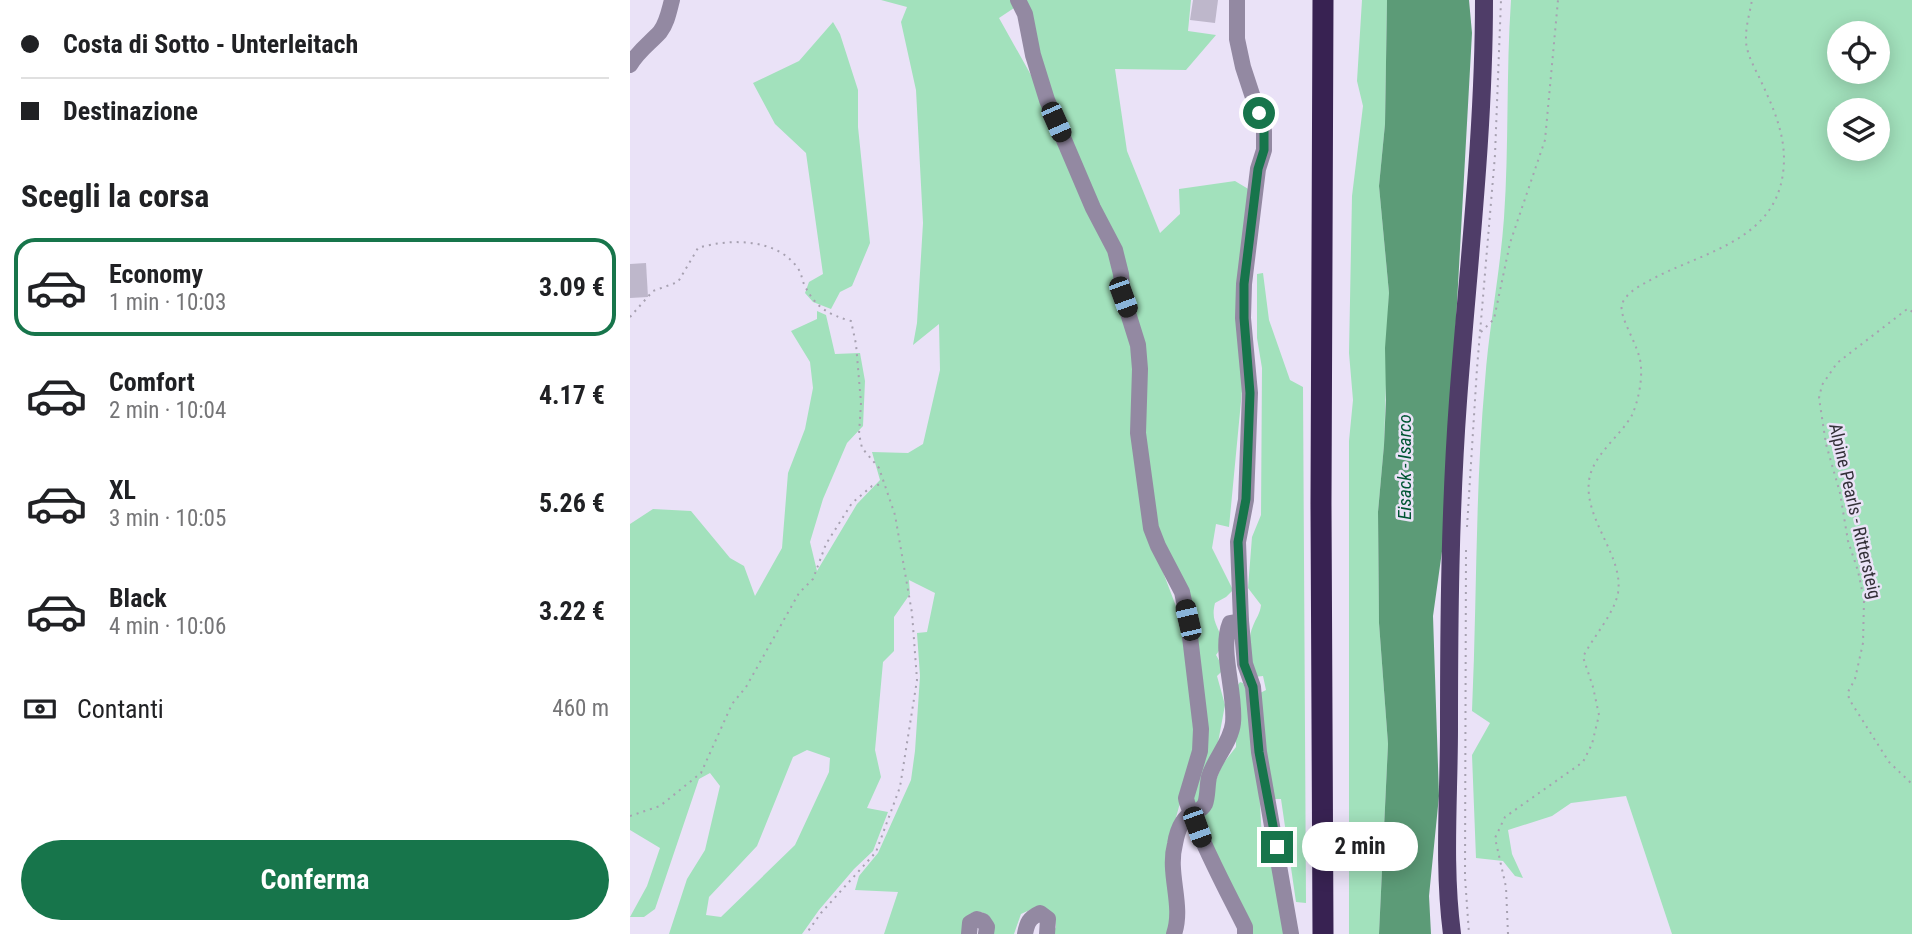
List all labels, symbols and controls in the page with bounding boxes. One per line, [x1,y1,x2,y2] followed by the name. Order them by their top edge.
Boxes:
[1827,21,1890,161] map controls
[1827,21,1890,84] button: locate
[63,29,358,59] text: Costa di Sotto - Unterleitach
[63,96,198,126] text: Destinazione
[1243,97,1275,129] route start
[1827,98,1890,161] button: layers
[1038,99,1075,145] car
[21,177,209,215] text: Scegli la corsa
[25,256,88,319] icon: car
[109,259,203,289] text: Economy
[539,272,605,302] text: 3.09 €
[1106,274,1141,320] car
[109,289,226,316] text: 1 min · 10:03
[25,364,88,427] icon: car
[109,367,195,397] text: Comfort
[539,380,605,410] text: 4.17 €
[109,397,226,424] text: 2 min · 10:04
[1393,414,1416,520] water label: Eisack - Isarco
[1825,421,1886,601] street label: Alpine Pearls - Rittersteig
[25,472,88,535] icon: car
[109,475,136,505] text: XL
[539,488,605,518] text: 5.26 €
[109,505,226,532] text: 3 min · 10:05
[25,580,88,643] icon: car
[109,583,167,613] text: Black
[539,596,605,626] text: 3.22 €
[1174,597,1203,643] car
[109,613,226,640] text: 4 min · 10:06
[21,690,59,728] icon: cash
[77,694,164,724] text: Contanti
[552,695,609,722] text: 460 m
[1180,804,1215,850] car
[1302,822,1417,872] callout: 2 min
[1261,831,1293,863] route end
[1334,833,1386,860] text: 2 min
[21,840,609,920] button: Conferma

